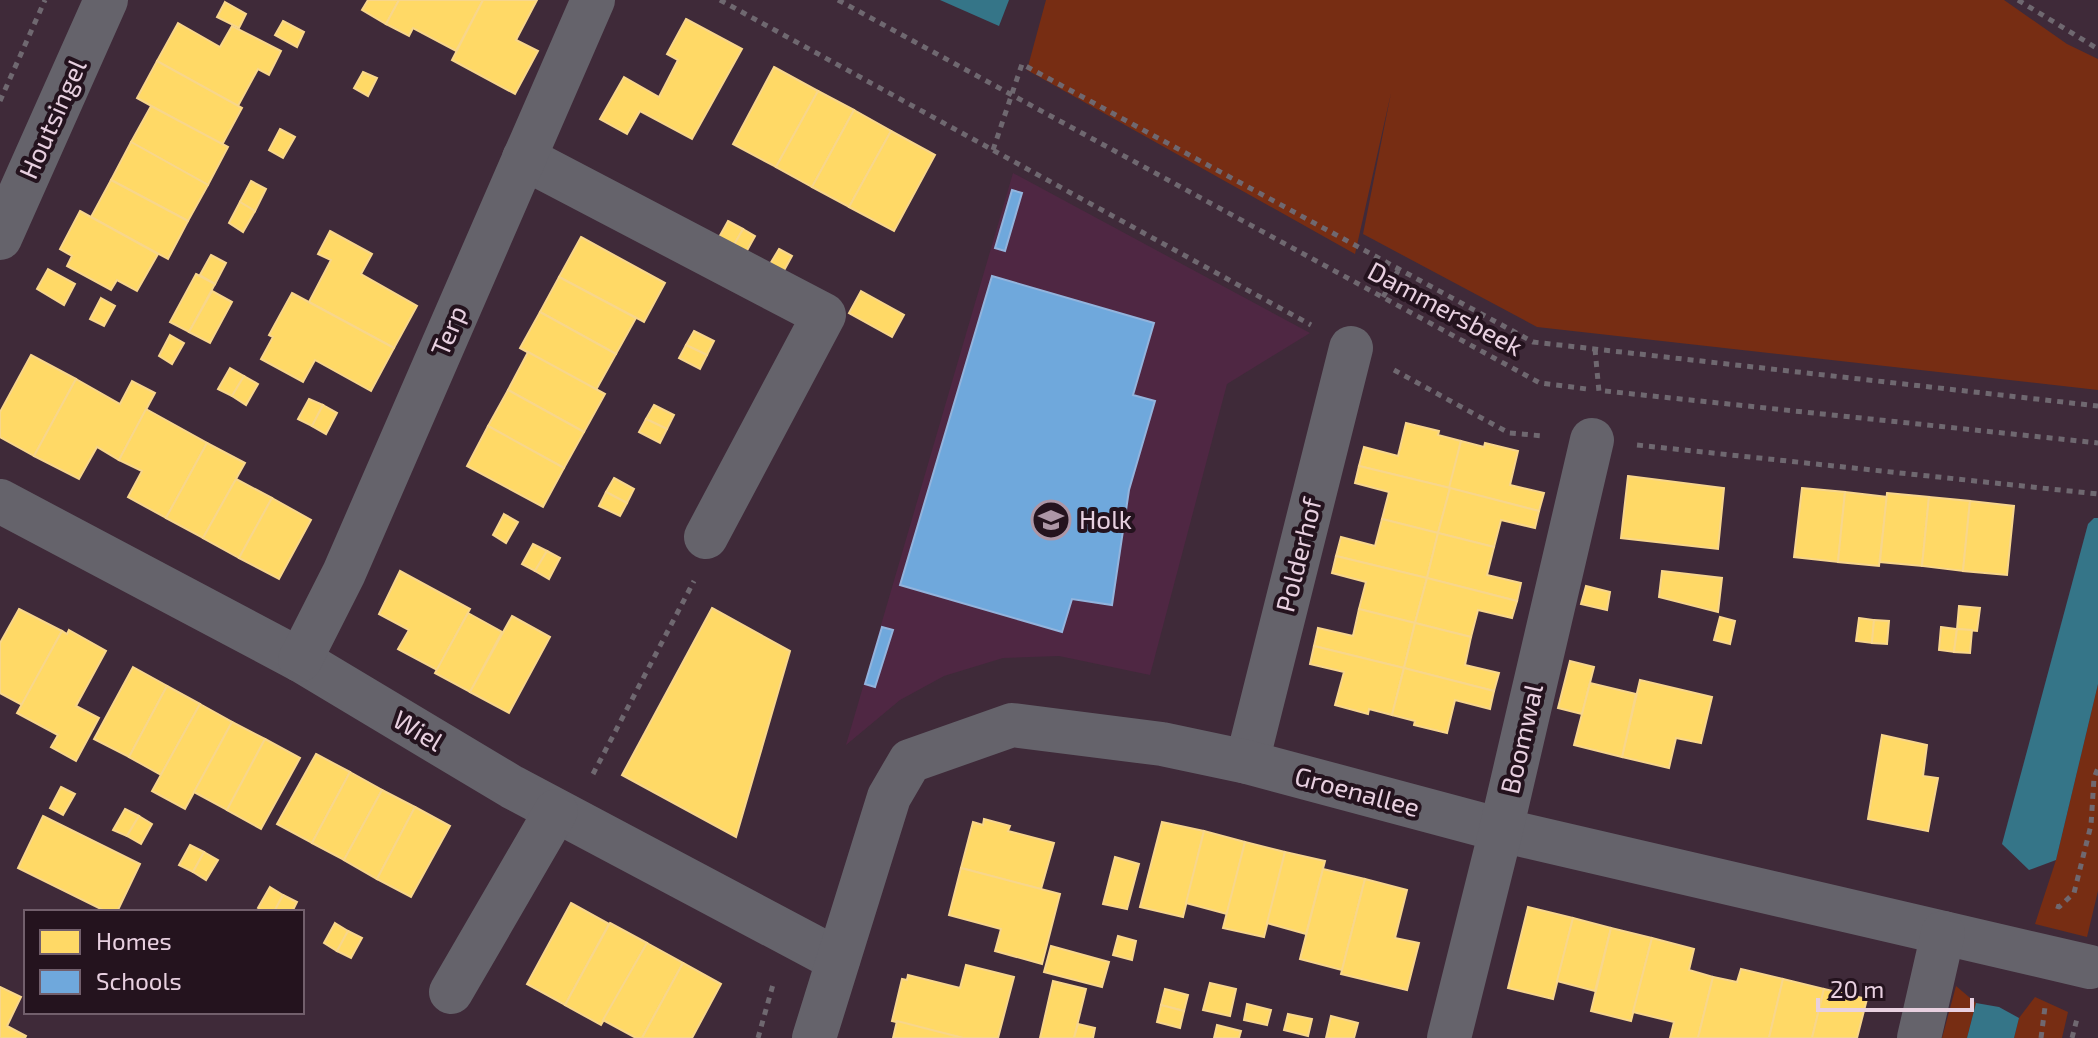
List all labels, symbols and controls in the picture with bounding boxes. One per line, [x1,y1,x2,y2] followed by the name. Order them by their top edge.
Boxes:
[11,53,92,183] street label: Houtsingel
[1363,254,1528,361] street label: Dammersbeek
[423,301,472,360] street label: Terp
[1268,493,1327,615] street label: Polderhof
[1030,499,1072,541] school or university icon: Holk
[1079,503,1132,534] place label: Holk
[1493,680,1548,797] street label: Boomwal
[388,703,450,757] street label: Wiel
[1292,759,1423,822] street label: Groenallee
[24,910,304,1014] legend
[96,926,172,955] text: Homes
[1818,962,1972,1012] scale bar
[96,966,182,995] text: Schools
[1830,974,1884,1003] text: 20 m

